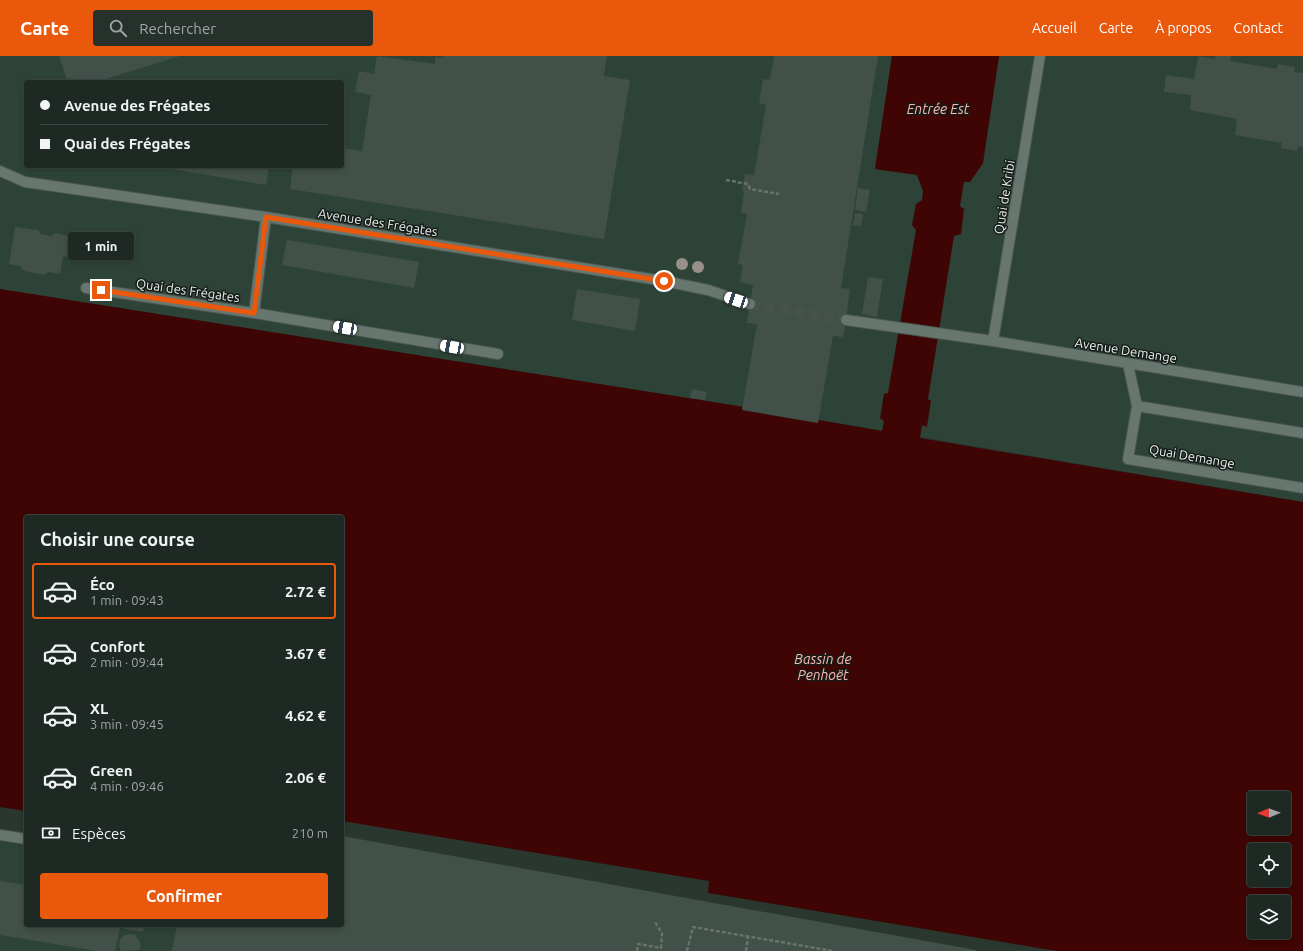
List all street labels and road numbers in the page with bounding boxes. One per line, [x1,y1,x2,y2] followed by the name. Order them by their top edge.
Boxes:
[991,159,1018,235] street label: Quai de Kribi
[317,206,439,238] street label: Avenue des Frégates
[135,276,241,305] street label: Quai des Frégates
[1074,335,1178,365] street label: Avenue Demange
[1148,442,1236,471] street label: Quai Demange

